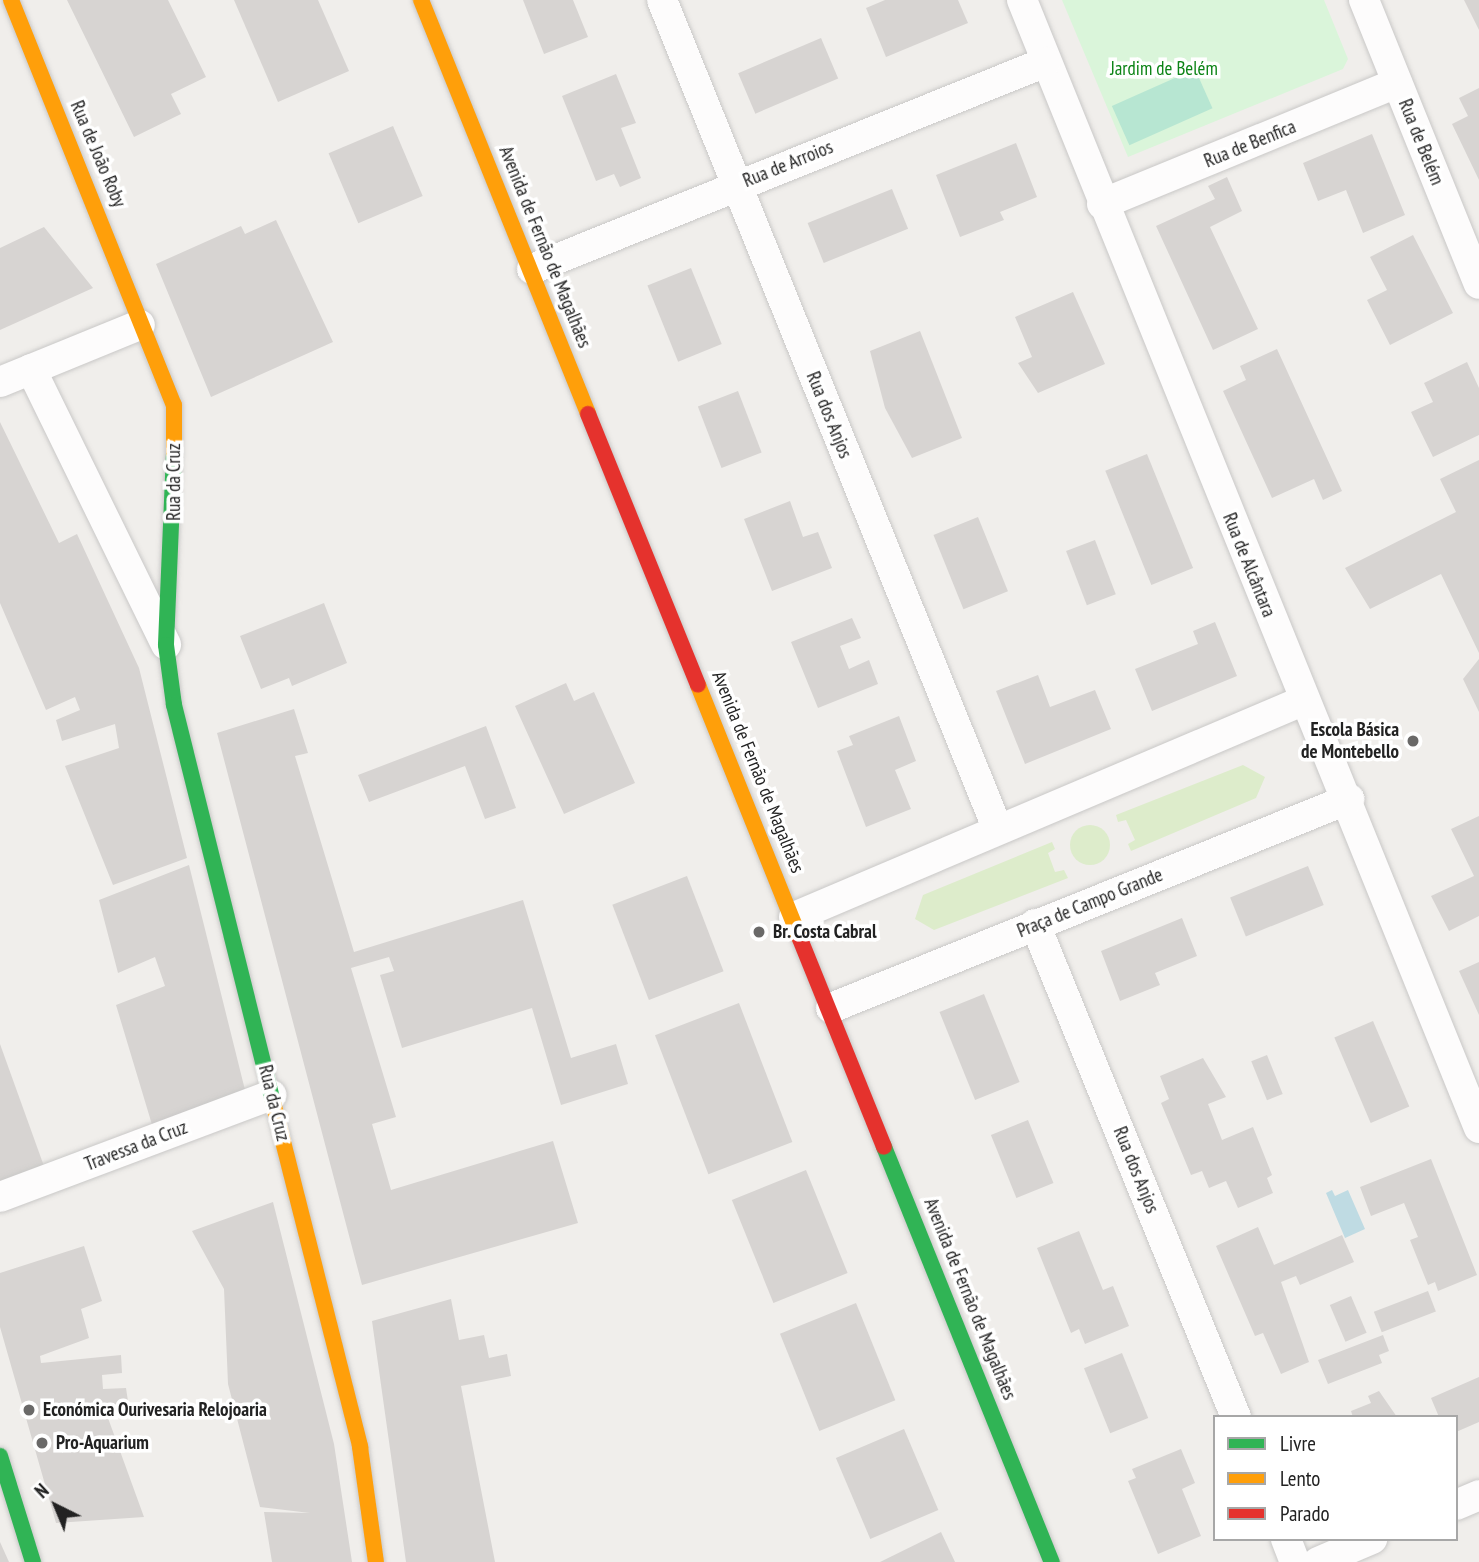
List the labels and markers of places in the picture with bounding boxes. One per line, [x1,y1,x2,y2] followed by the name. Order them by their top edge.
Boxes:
[1301,719,1399,763] place label: Escola Básica de Montebello
[1405,733,1421,749] marker: Escola Básica de Montebello
[773,921,878,943] place label: Br. Costa Cabral
[751,924,767,940] marker: Br. Costa Cabral
[43,1399,267,1421] place label: Económica Ourivesaria Relojoaria
[21,1402,37,1418] marker: Económica Ourivesaria Relojoaria
[56,1432,149,1454] place label: Pro-Aquarium
[34,1435,50,1451] marker: Pro-Aquarium

